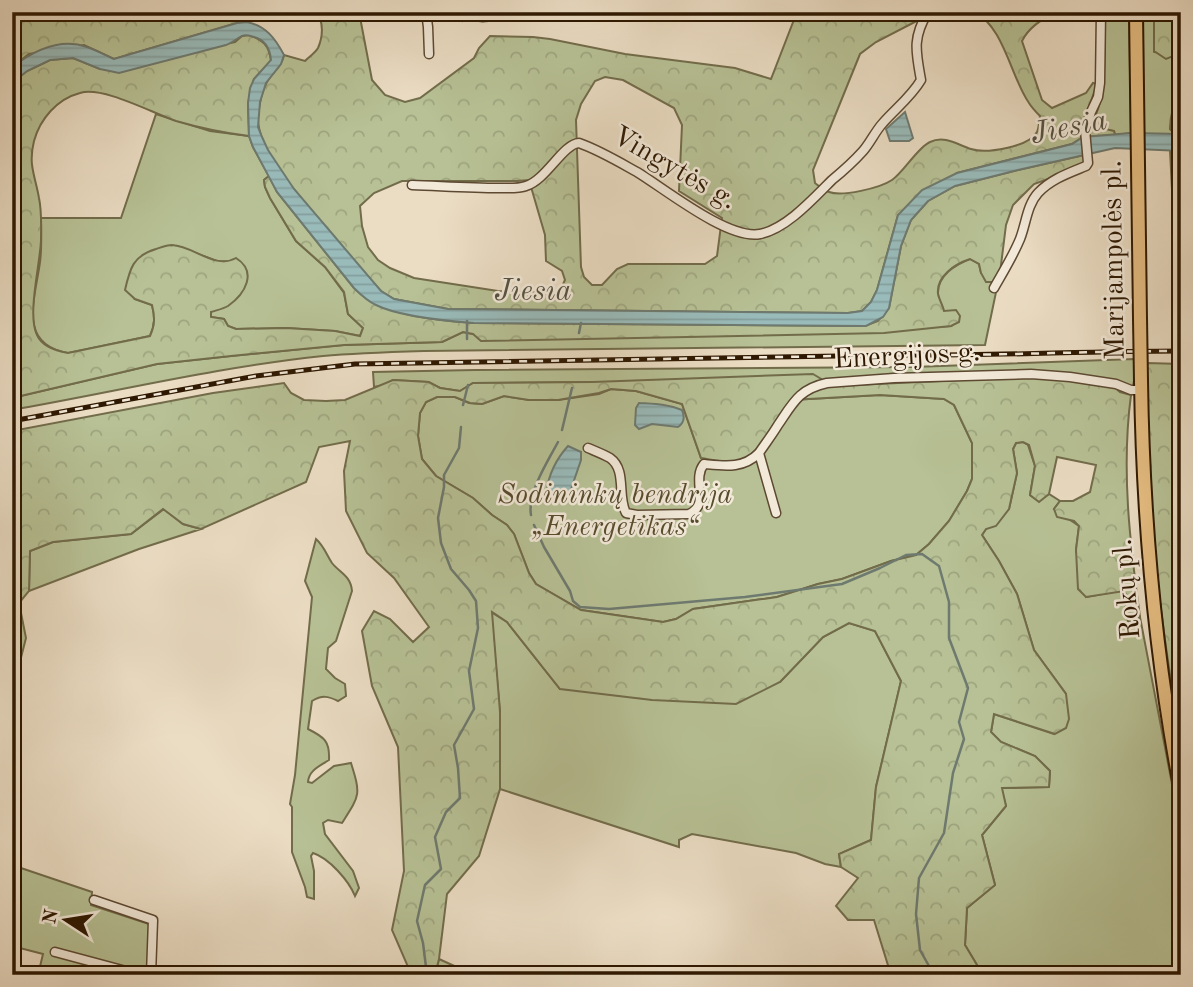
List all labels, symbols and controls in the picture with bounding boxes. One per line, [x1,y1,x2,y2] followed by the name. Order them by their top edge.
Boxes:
[1028,106,1110,150] water label: Jiesia
[607,122,741,216] street label: Vingytės g.
[1099,160,1131,360] street label: Marijampolės pl.
[494,277,572,307] water label: Jiesia
[833,339,981,375] street label: Energijos g.
[498,482,732,542] park label: Sodininkų bendrija „Energetikas“
[1110,537,1146,641] street label: Rokų pl.
[32,886,102,956] north arrow
[41,907,63,926] text: N

